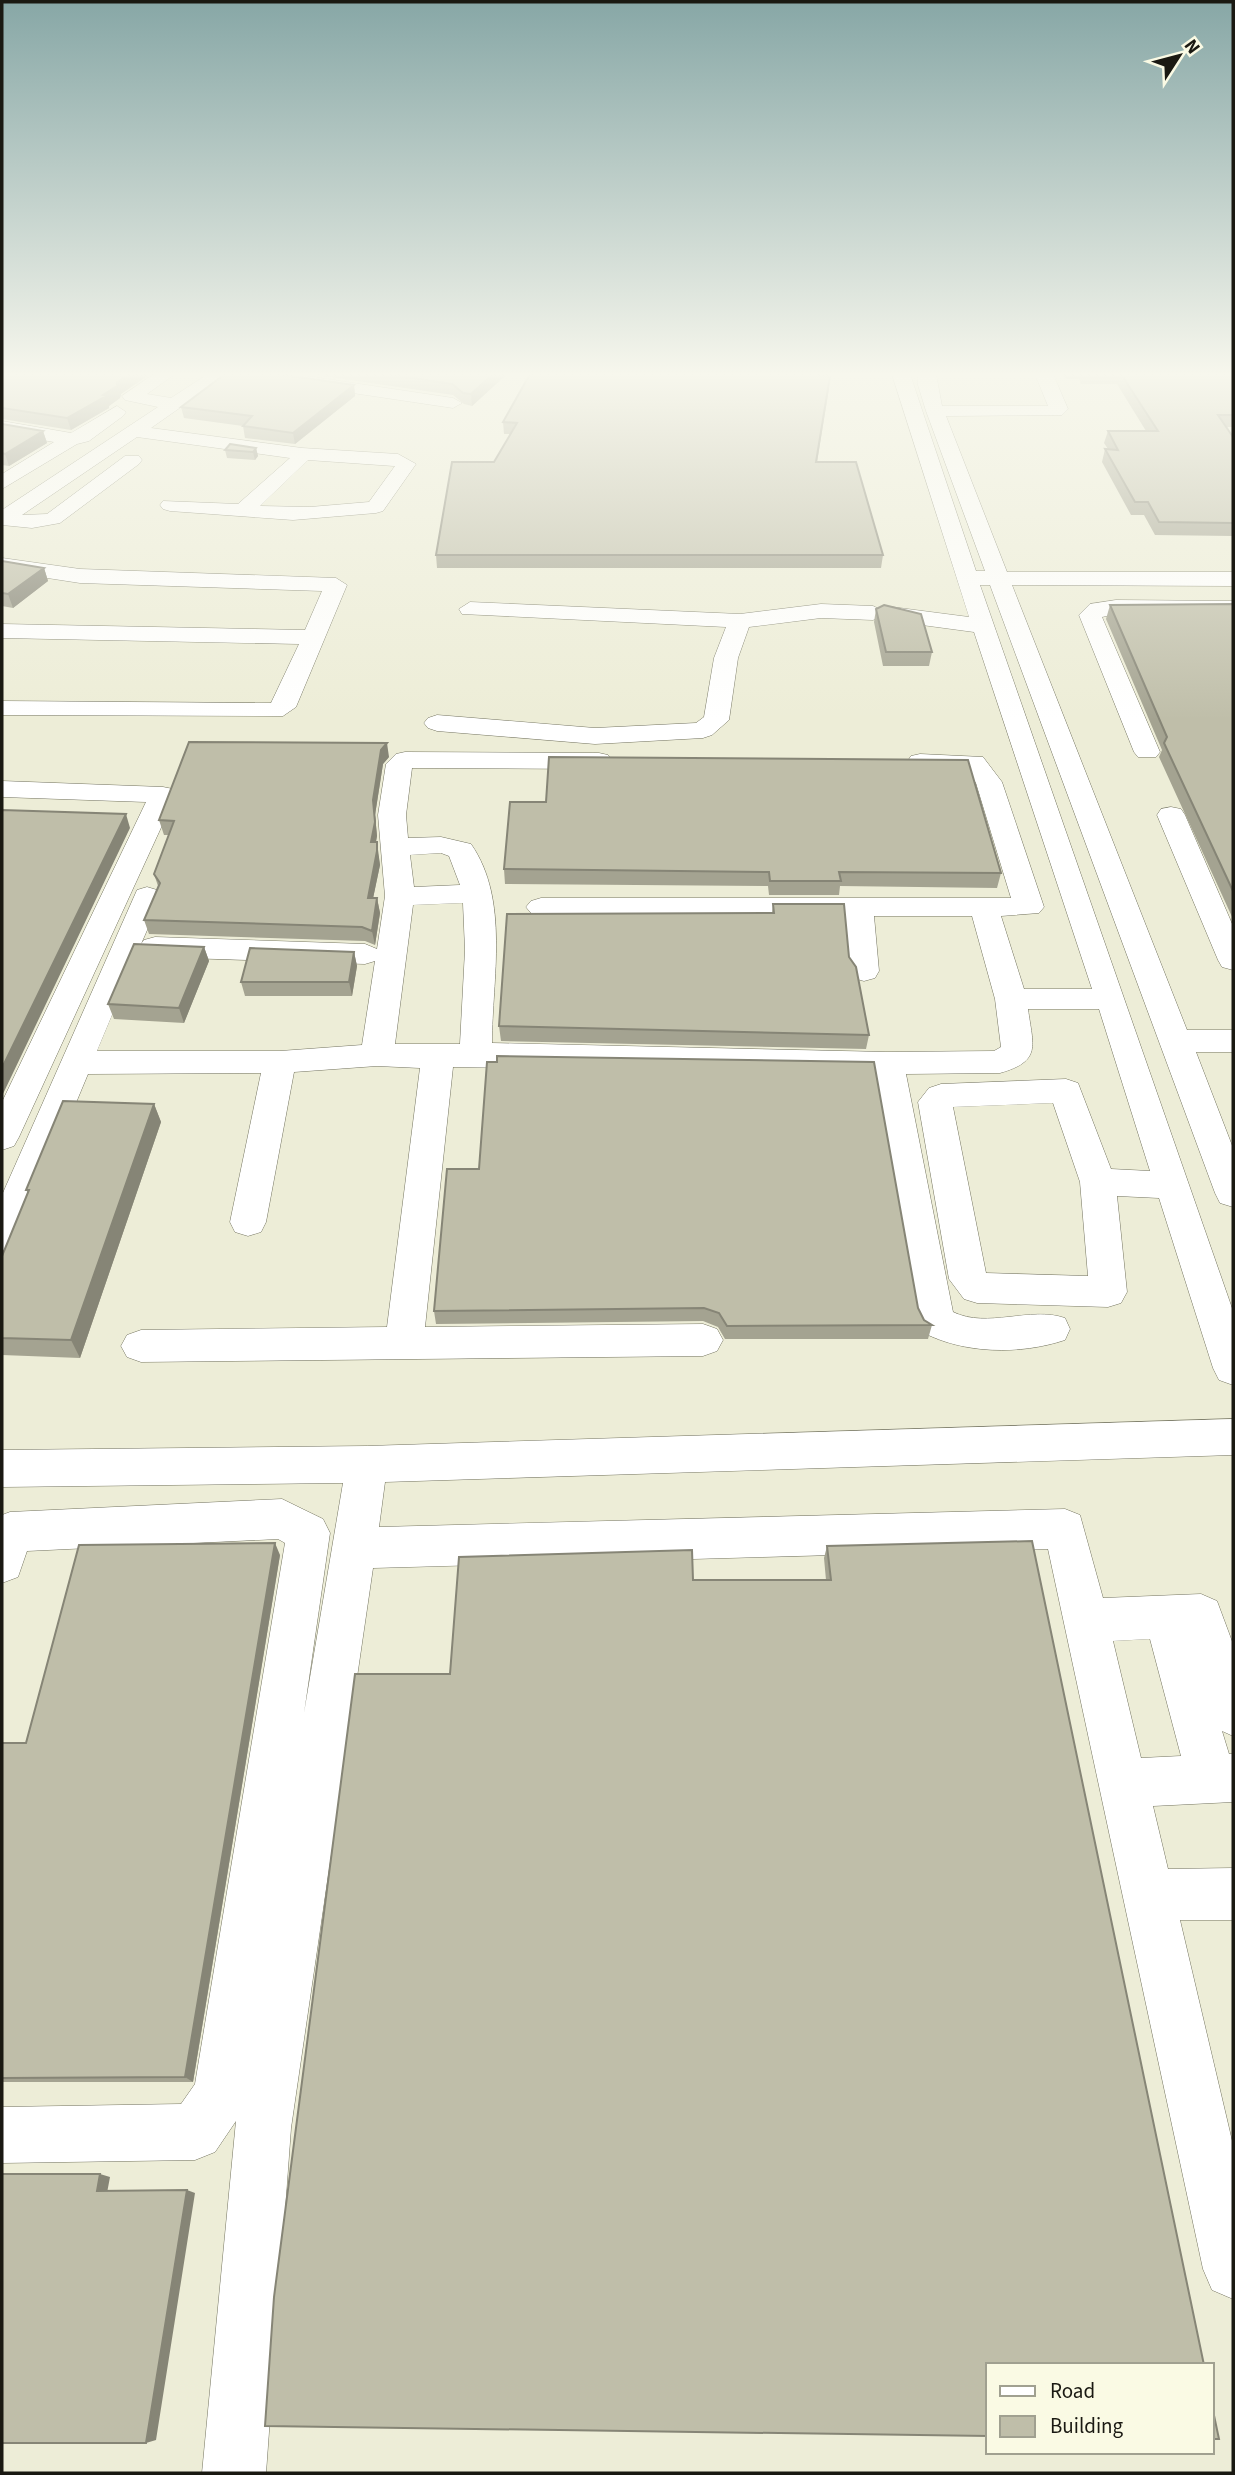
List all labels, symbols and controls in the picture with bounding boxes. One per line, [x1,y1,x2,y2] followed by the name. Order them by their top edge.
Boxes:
[1144,21,1214,91] north arrow
[1177,34,1206,60] text: N
[986,2363,1214,2454] legend
[1050,2376,1095,2406] text: Road
[1050,2411,1124,2441] text: Building

